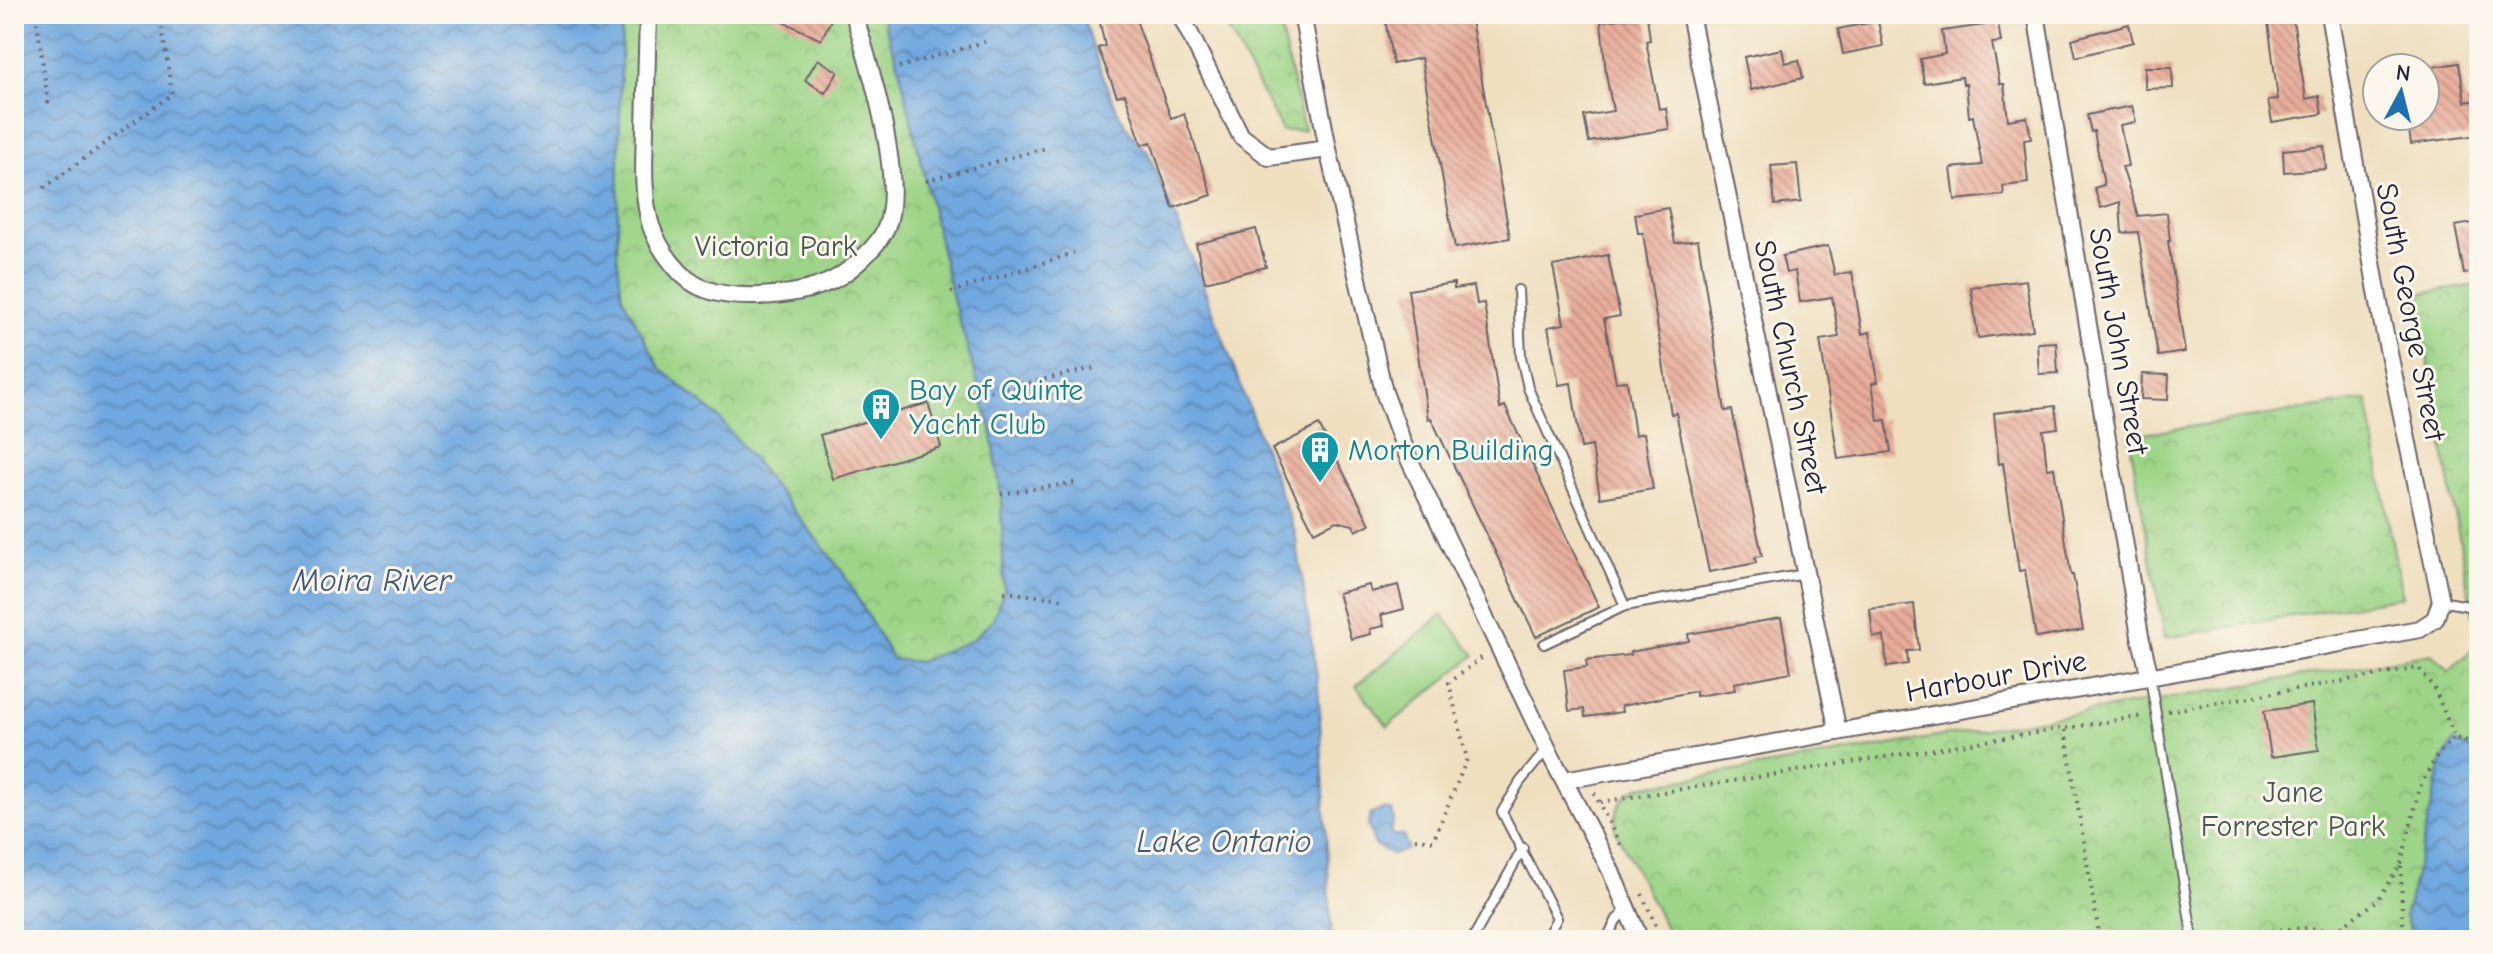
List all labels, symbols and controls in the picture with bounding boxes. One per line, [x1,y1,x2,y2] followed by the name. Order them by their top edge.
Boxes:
[2361,52,2441,132] north arrow
[2395,59,2412,87] text: N
[2368,180,2453,445] street label: South George Street
[2081,225,2156,459] street label: South John Street
[695,229,858,264] park label: Victoria Park
[1746,237,1835,499] street label: South Church Street
[909,373,1083,442] place label: Bay of Quinte Yacht Club
[860,386,902,441] building icon: Bay of Quinte Yacht Club
[1299,429,1341,484] building icon: Morton Building
[1348,433,1554,468] place label: Morton Building
[292,562,453,599] water label: Moira River
[1903,643,2089,710] street label: Harbour Drive
[2201,775,2386,844] park label: Jane Forrester Park
[1136,823,1312,860] water label: Lake Ontario

